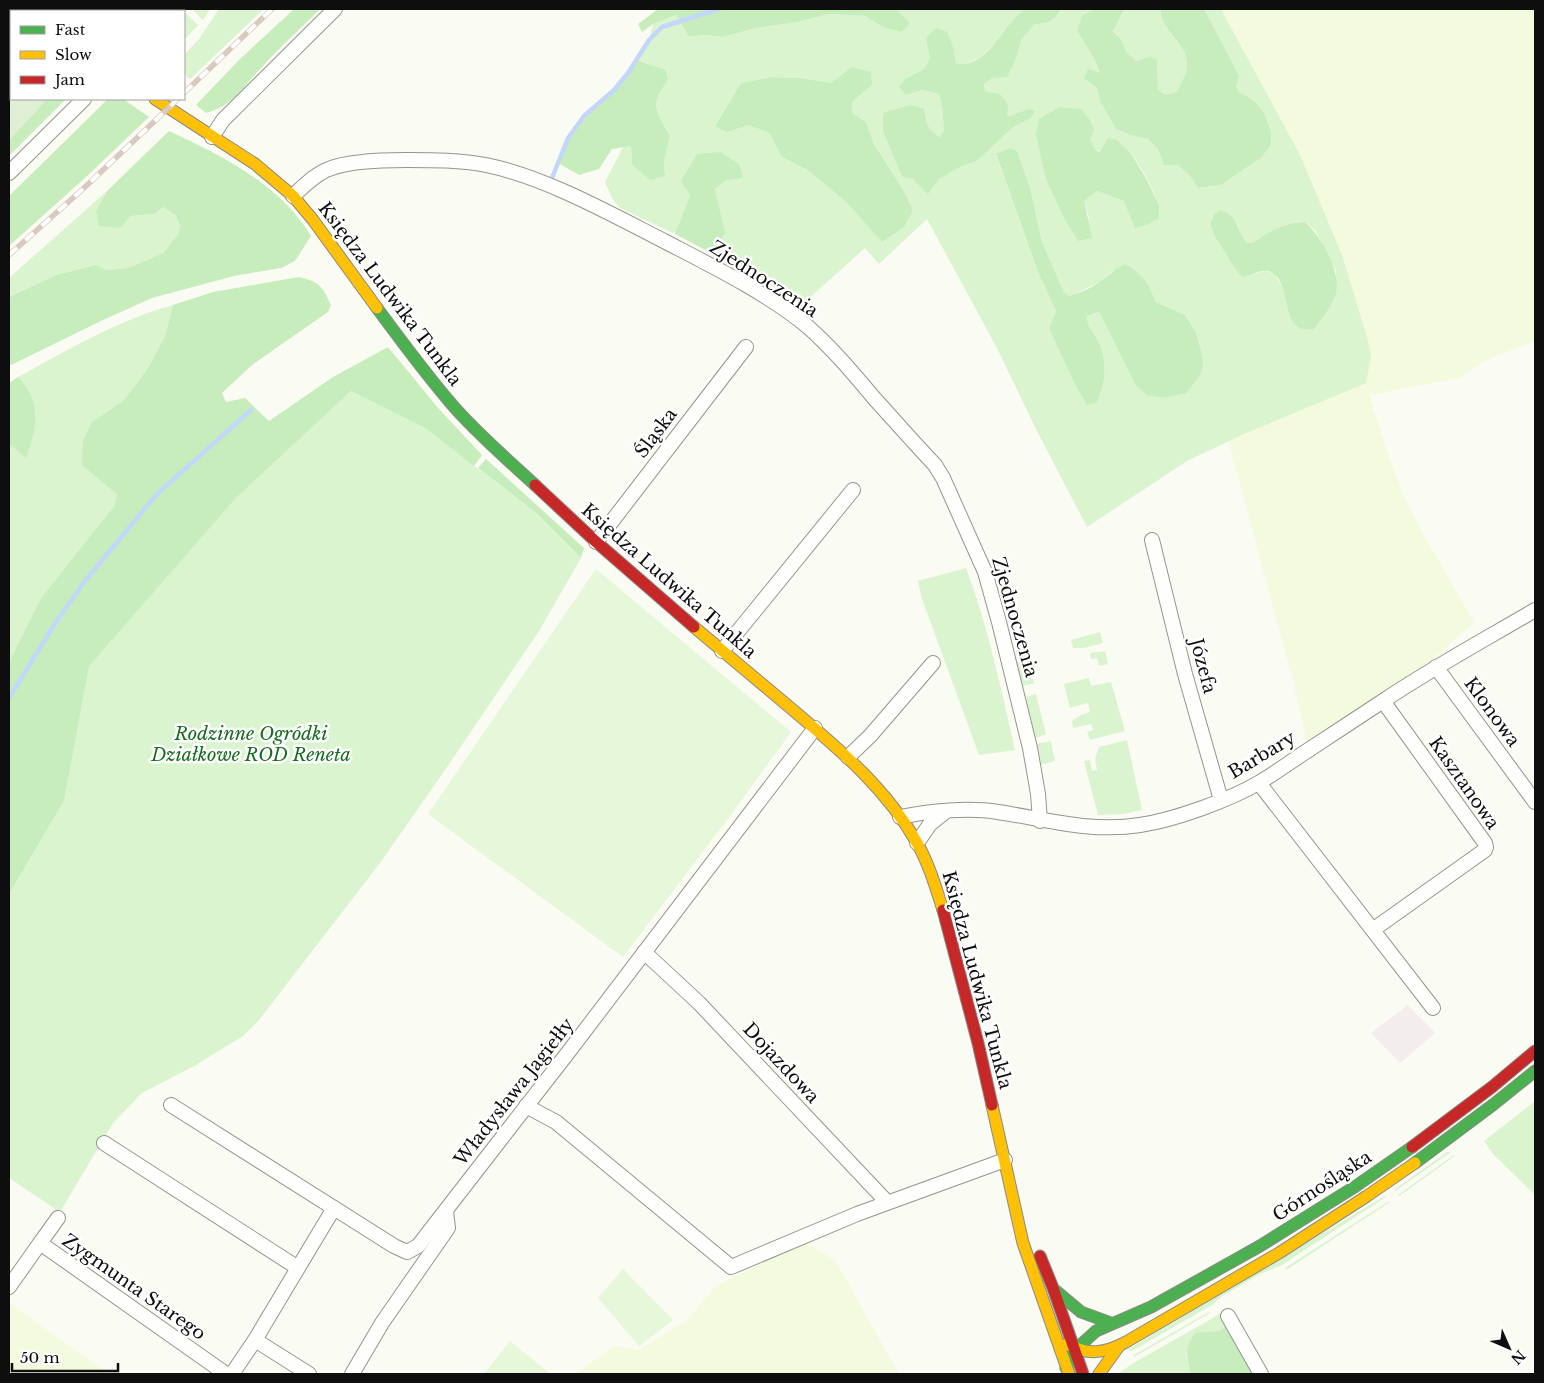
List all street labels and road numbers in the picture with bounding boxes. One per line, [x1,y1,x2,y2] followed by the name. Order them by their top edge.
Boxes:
[314,198,466,390] street label: Księdza Ludwika Tunkla
[706,236,822,322] street label: Zjednoczenia
[629,403,682,462] street label: Śląska
[577,499,761,663] street label: Księdza Ludwika Tunkla
[987,554,1043,680] street label: Zjednoczenia
[1185,634,1221,696] street label: Józefa
[1459,673,1525,751] street label: Klonowa
[1225,726,1300,784] street label: Barbary
[1424,732,1504,834] street label: Kasztanowa
[937,869,1017,1091] street label: Księdza Ludwika Tunkla
[449,1013,579,1171] street label: Władysława Jagiełły
[738,1018,824,1108] street label: Dojazdowa
[1268,1146,1376,1226] street label: Górnośląska
[58,1229,210,1345] street label: Zygmunta Starego

